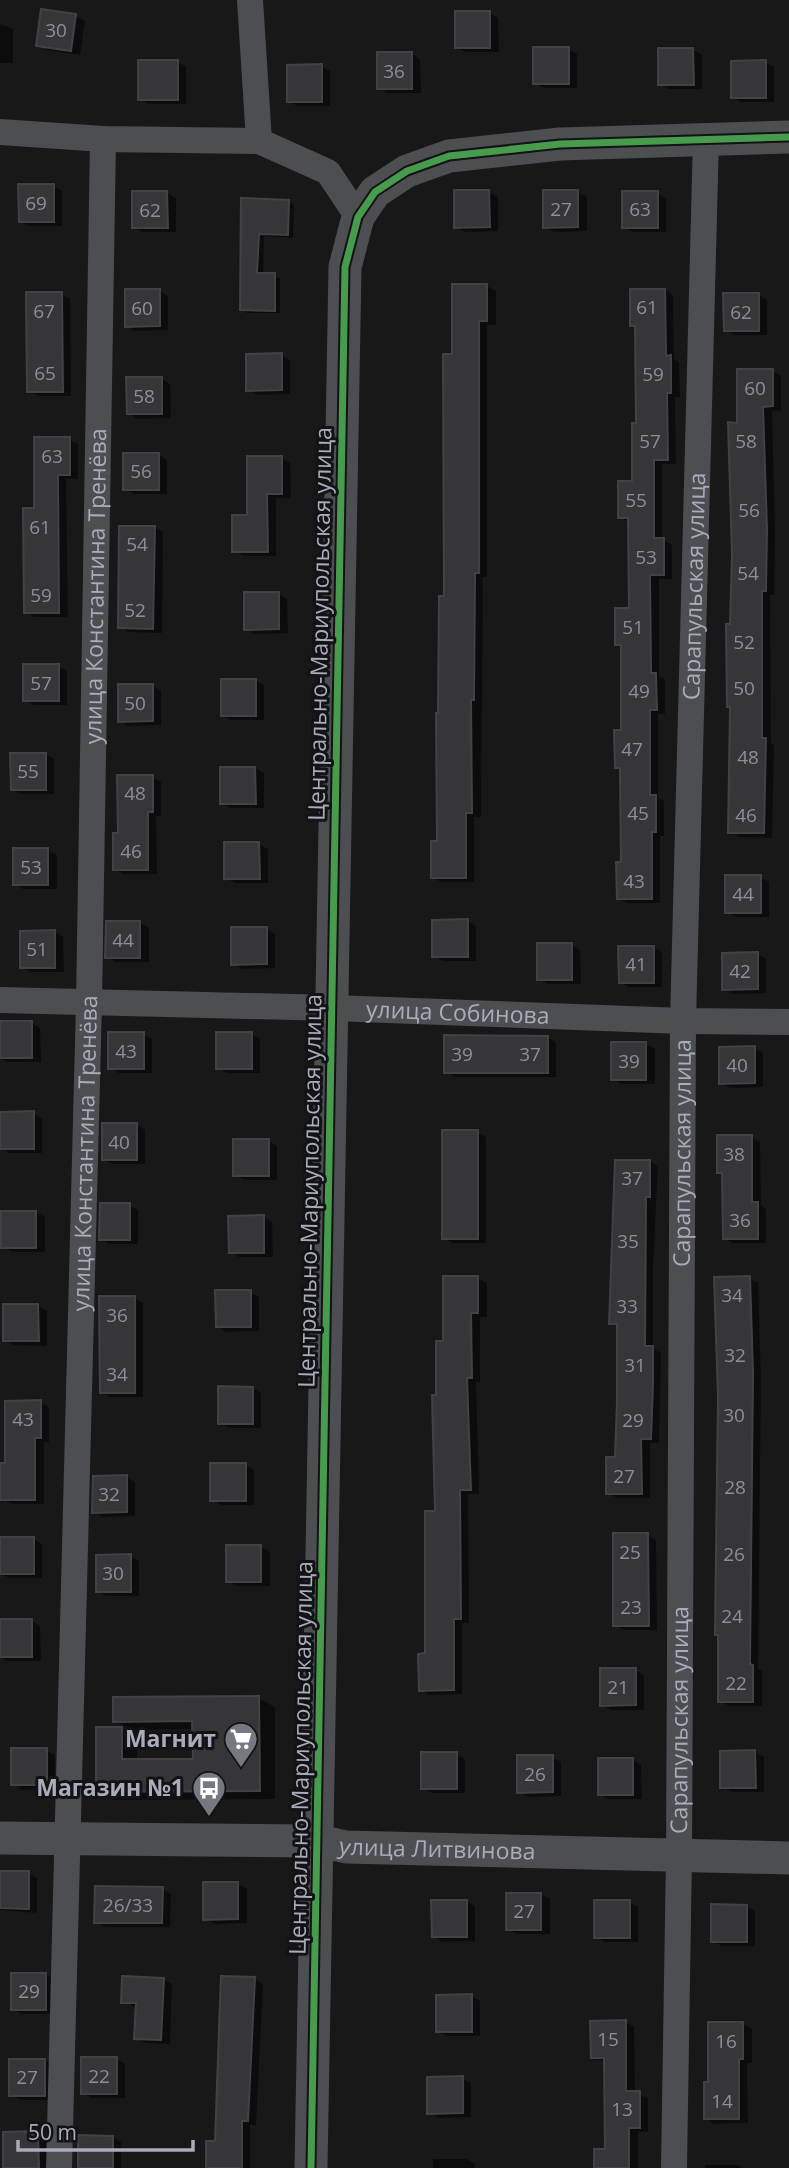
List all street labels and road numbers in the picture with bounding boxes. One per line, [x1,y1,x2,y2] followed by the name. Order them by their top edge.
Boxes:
[300,427,338,821] street label: Центрально-Мариупольская улица
[76,428,113,745] street label: улица Константина Тренёва
[674,472,712,700] street label: Сарапульская улица
[366,992,550,1031] street label: улица Собинова
[290,994,328,1388] street label: Центрально-Мариупольская улица
[64,995,104,1312] street label: улица Константина Тренёва
[665,1039,698,1267] street label: Сарапульская улица
[281,1561,319,1955] street label: Центрально-Мариупольская улица
[662,1606,695,1834] street label: Сарапульская улица
[336,1829,536,1867] street label: улица Литвинова

